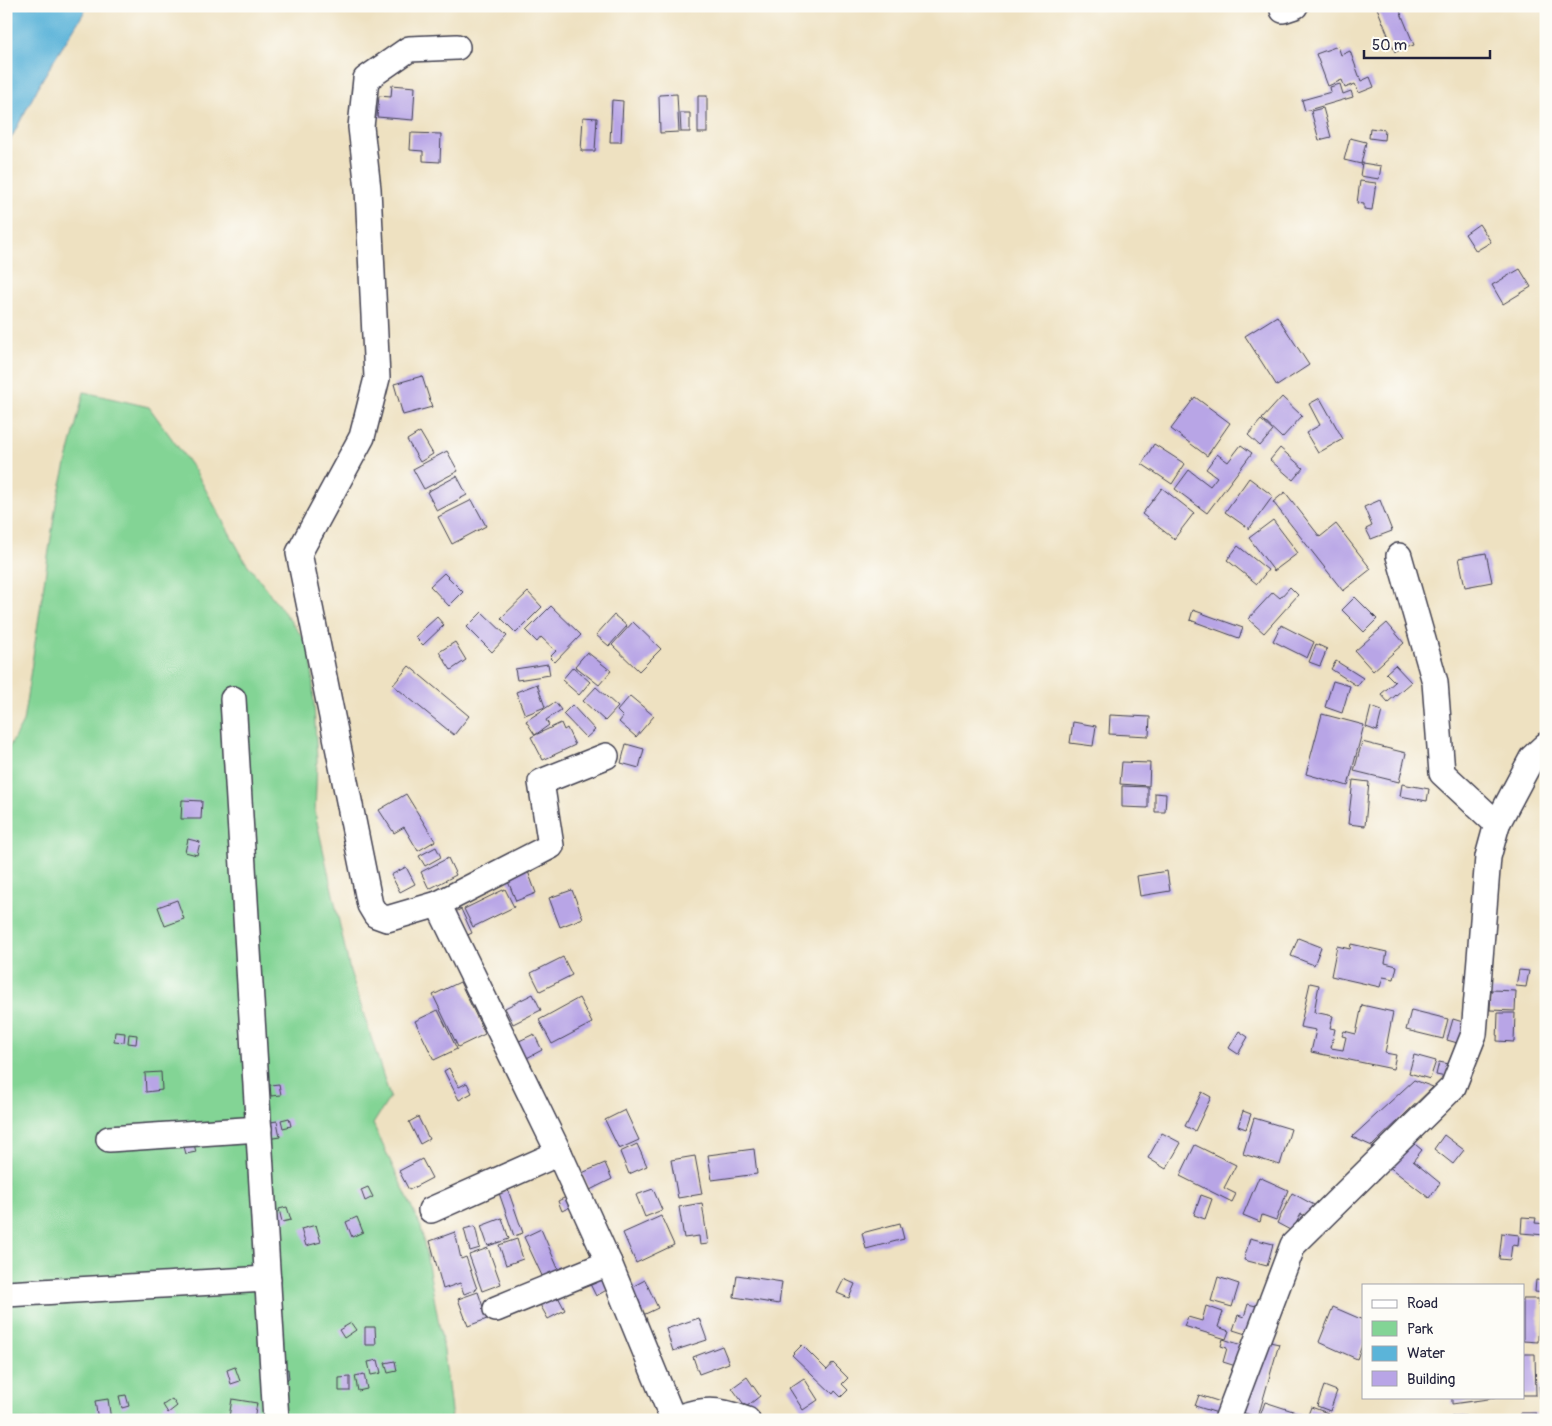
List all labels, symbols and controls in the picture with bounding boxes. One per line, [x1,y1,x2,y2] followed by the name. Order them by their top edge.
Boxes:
[1364,28,1491,60] scale bar
[1372,36,1407,55] text: 50 m
[1362,1284,1524,1398] legend
[1407,1294,1438,1313] text: Road
[1407,1320,1434,1339] text: Park
[1407,1344,1446,1363] text: Water
[1407,1370,1455,1389] text: Building

